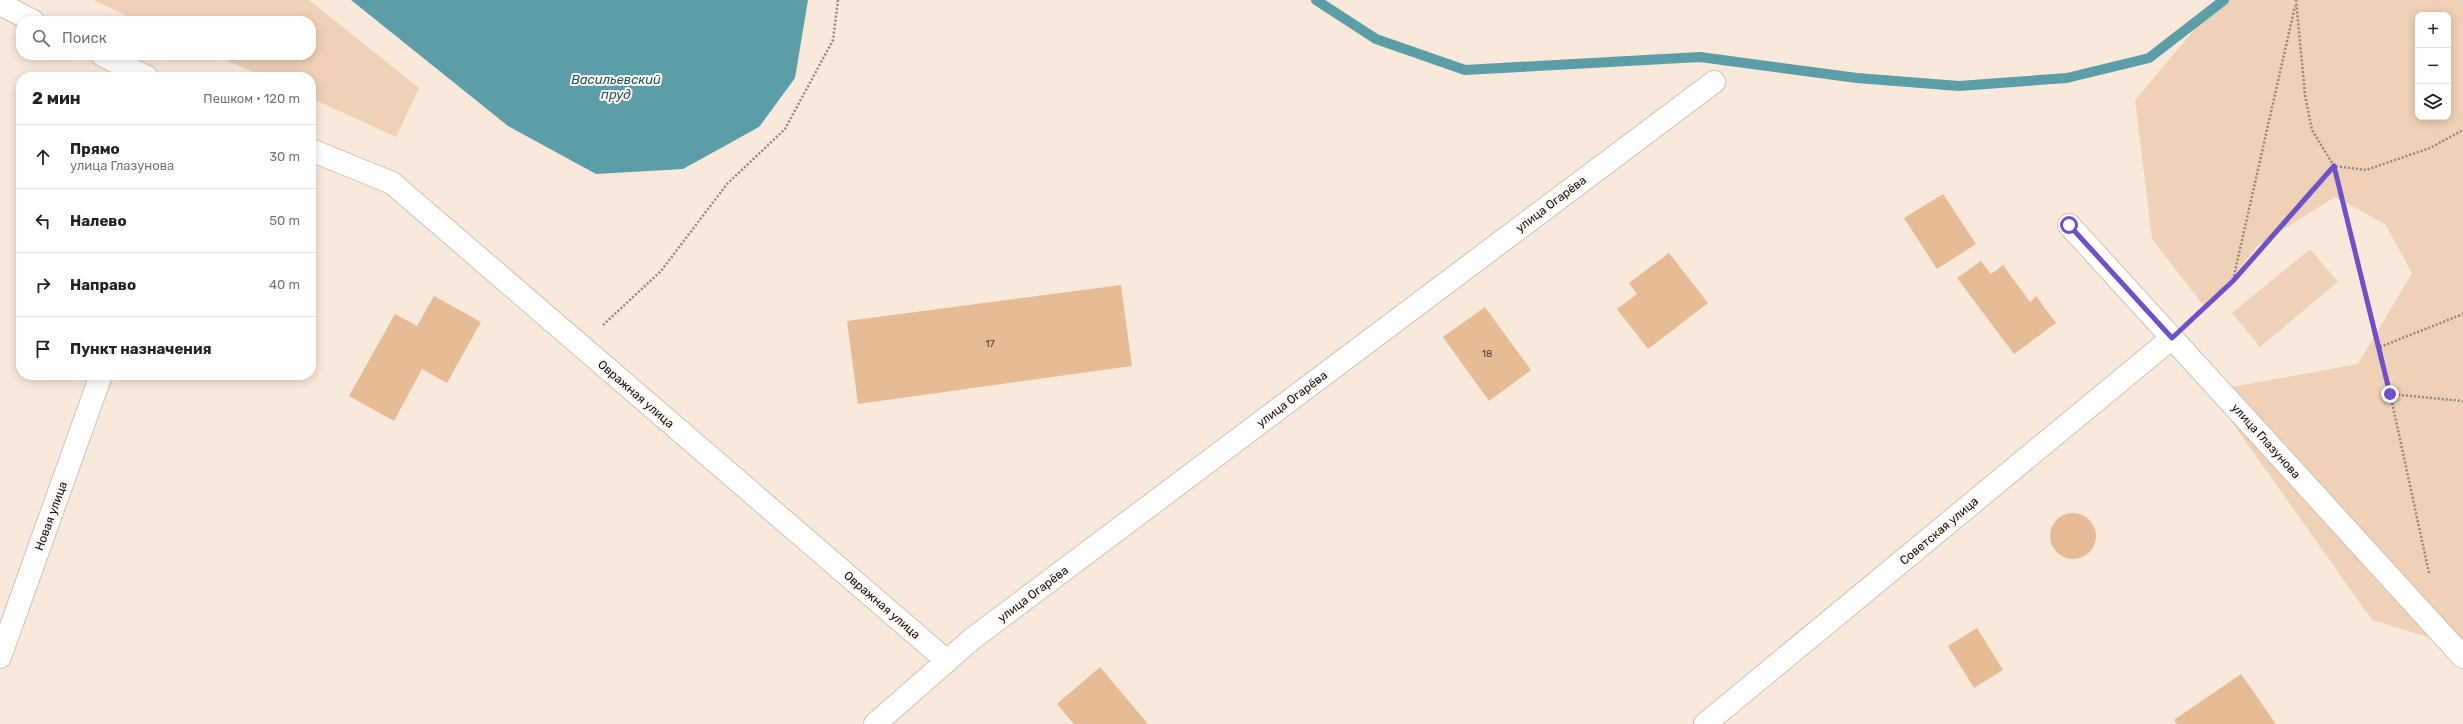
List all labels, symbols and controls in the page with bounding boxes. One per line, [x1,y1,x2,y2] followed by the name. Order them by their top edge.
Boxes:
[2415,12,2451,120] map controls
[2415,12,2451,48] button: +
[16,16,316,60] search box
[30,27,52,49] icon: search
[62,29,107,47] text: Поиск
[2415,48,2451,84] button: −
[571,72,661,102] water label: Васильевский пруд
[2415,84,2451,120] button: layers
[32,88,81,108] text: 2 мин
[203,91,300,106] text: Пешком · 120 m
[70,140,120,158] text: Прямо
[32,146,54,168] icon: ahead
[269,149,300,164] text: 30 m
[70,158,174,173] text: улица Глазунова
[1513,173,1589,235] street label: улица Огарёва
[32,210,54,232] icon: left
[70,212,127,230] text: Налево
[269,213,300,228] text: 50 m
[2060,216,2078,234] route start
[32,274,54,296] icon: right
[70,276,136,294] text: Направо
[269,277,300,292] text: 40 m
[32,338,54,360] icon: arrive
[985,338,995,350] house number: 17
[70,340,212,358] text: Пункт назначения
[1482,348,1492,360] house number: 18
[595,357,677,431] street label: Овражная улица
[1254,368,1330,430] street label: улица Огарёва
[2381,385,2399,403] route end
[2229,401,2303,481] street label: улица Глазунова
[32,479,70,553] street label: Новая улица
[1897,494,1981,568] street label: Советская улица
[995,563,1071,625] street label: улица Огарёва
[841,568,923,642] street label: Овражная улица

